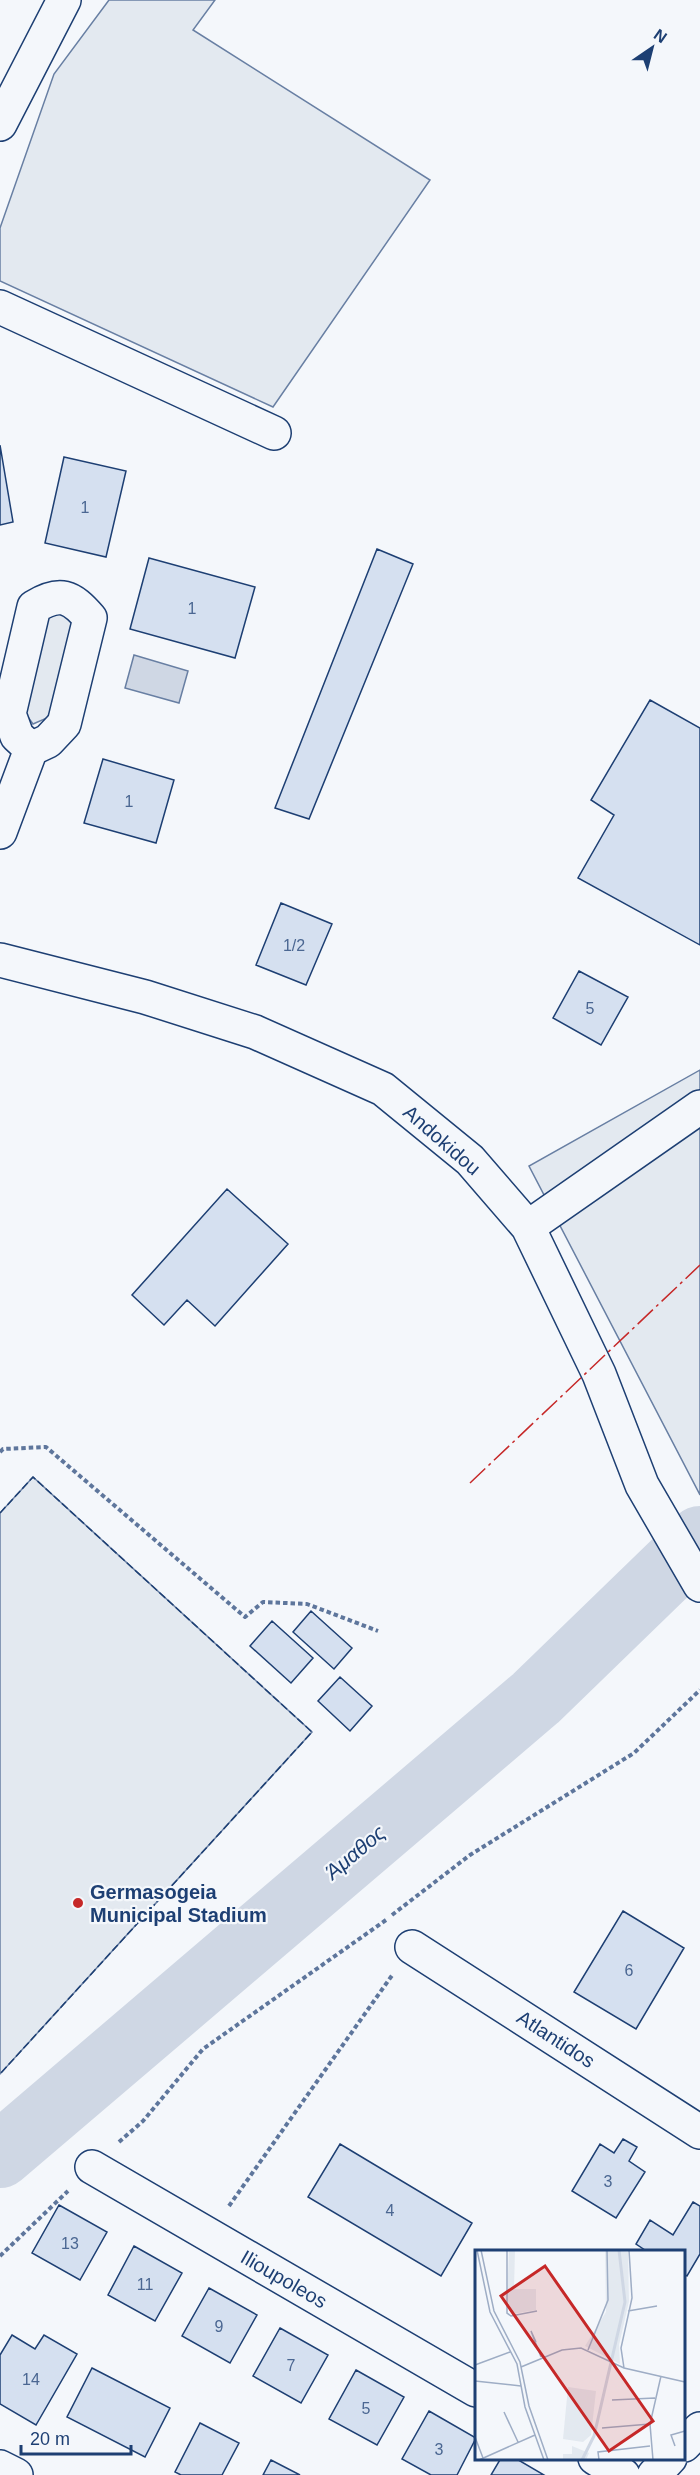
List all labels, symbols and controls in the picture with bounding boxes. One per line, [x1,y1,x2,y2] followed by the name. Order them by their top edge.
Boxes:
[622,18,682,78] north arrow
[651,26,670,46] text: N
[81,499,90,516] house number: 1
[188,600,197,617] house number: 1
[125,793,134,810] house number: 1
[283,937,305,954] house number: 1/2
[586,1000,595,1017] house number: 5
[399,1101,485,1179] street label: Andokidou
[319,1820,390,1885] water label: Άμαθος
[90,1881,267,1926] place label: Germasogeia Municipal Stadium
[71,1896,85,1910] marker: Germasogeia Municipal Stadium
[625,1962,634,1979] house number: 6
[513,2006,599,2072] street label: Atlantidos
[604,2173,613,2190] house number: 3
[386,2202,395,2219] house number: 4
[61,2235,79,2252] house number: 13
[237,2246,331,2312] street label: Ilioupoleos
[475,2250,685,2460] inset map
[137,2276,153,2293] house number: 11
[215,2318,224,2335] house number: 9
[287,2357,296,2374] house number: 7
[22,2371,40,2388] house number: 14
[362,2400,371,2417] house number: 5
[21,2418,130,2456] scale bar
[30,2429,70,2449] text: 20 m
[435,2441,444,2458] house number: 3

